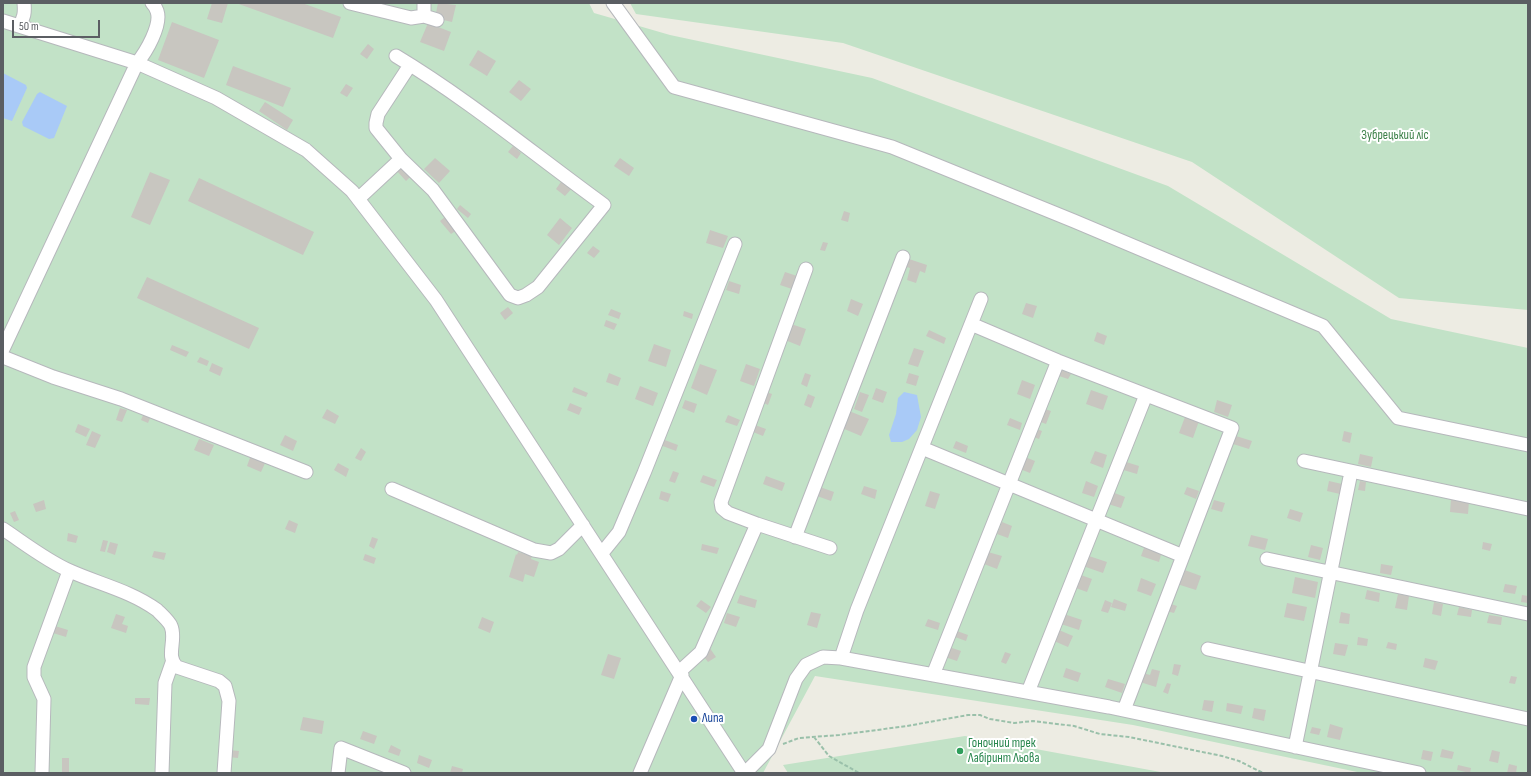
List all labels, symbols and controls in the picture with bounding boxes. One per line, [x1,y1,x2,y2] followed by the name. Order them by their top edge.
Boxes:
[14,12,102,38] scale bar
[19,19,39,34] text: 50 m
[1361,128,1429,144] park label: Зубрецький ліс
[702,711,723,727] place label: Липа
[689,714,699,724] marker: Липа
[968,736,1039,767] place label: Гоночний трек Лабіринт Льова
[955,746,965,756] marker: Гоночний трек Лабіринт Льова

